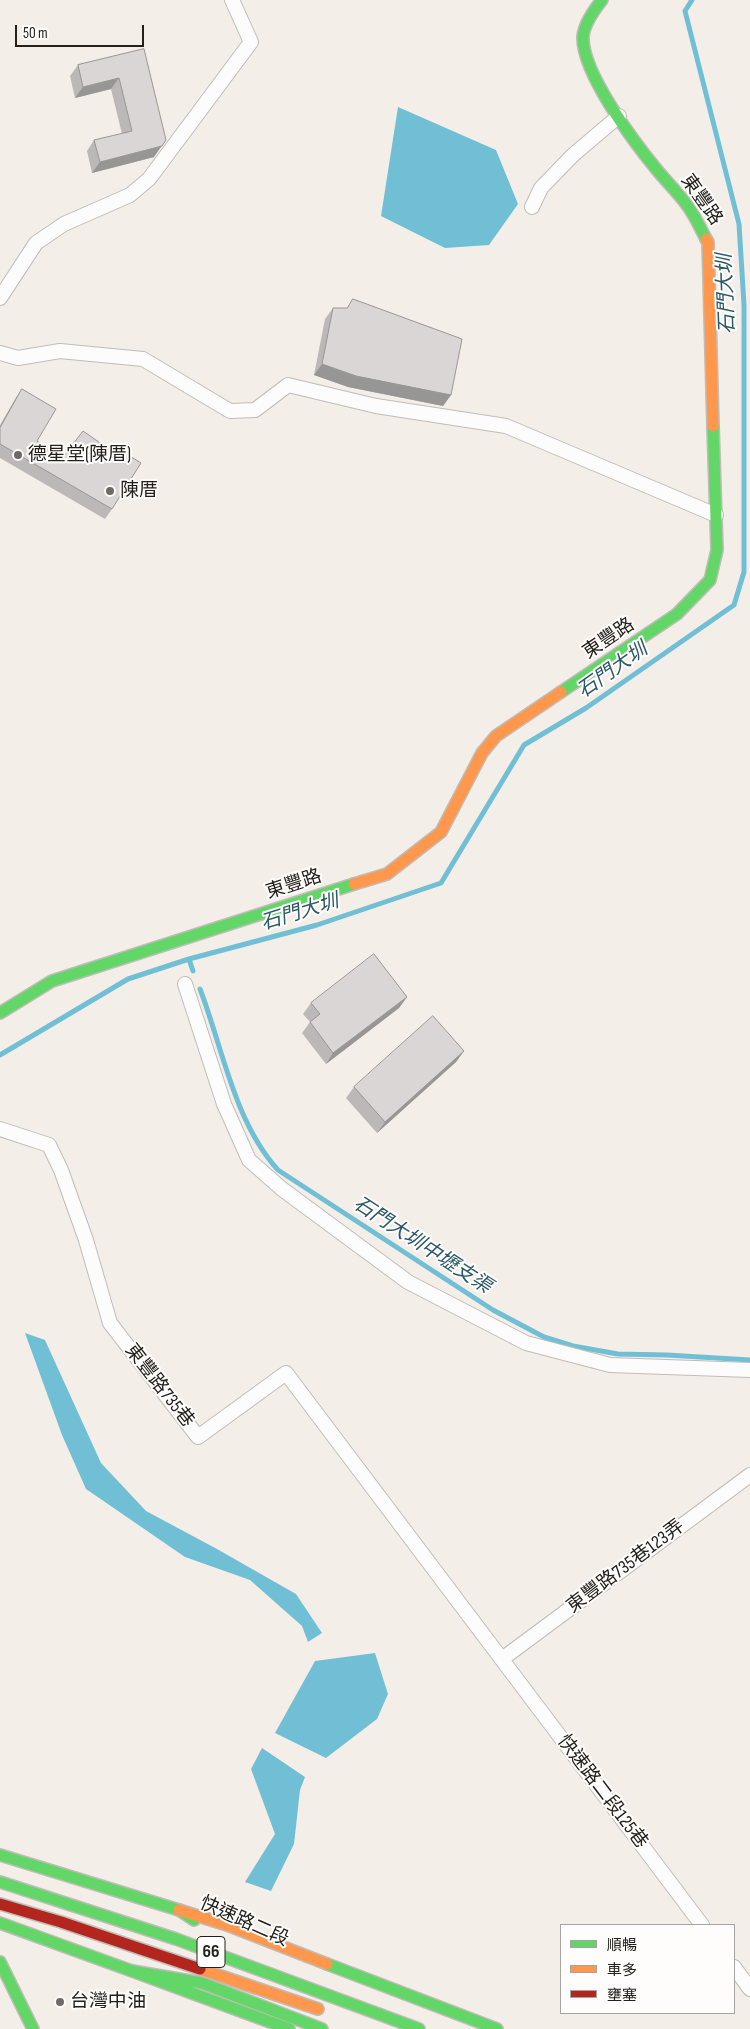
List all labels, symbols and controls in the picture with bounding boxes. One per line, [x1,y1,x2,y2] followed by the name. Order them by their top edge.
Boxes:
[18,15,146,47] scale bar
[23,24,48,43] text: 50 m
[675,170,727,230] street label: 東豐路
[714,254,740,334] water label: 石門大圳
[28,444,131,466] place label: 德星堂(陳厝)
[12,449,24,461] marker: 德星堂(陳厝)
[120,480,158,502] place label: 陳厝
[104,485,116,497] marker: 陳厝
[579,614,639,664] street label: 東豐路
[573,638,653,704] water label: 石門大圳
[263,865,325,905] street label: 東豐路
[258,890,342,936] water label: 石門大圳
[348,1192,496,1300] water label: 石門大圳中壢支渠
[119,1340,199,1432] street label: 東豐路735巷
[563,1516,689,1618] street label: 東豐路735巷123弄
[552,1731,652,1853] street label: 快速路二段125巷
[196,1892,292,1952] street label: 快速路二段
[560,1924,735,2014] legend
[197,1936,225,1968] road number: 66
[607,1936,637,1955] text: 順暢
[607,1961,637,1980] text: 車多
[607,1986,637,2005] text: 壅塞
[70,1991,146,2013] place label: 台灣中油
[54,1996,66,2008] marker: 台灣中油

